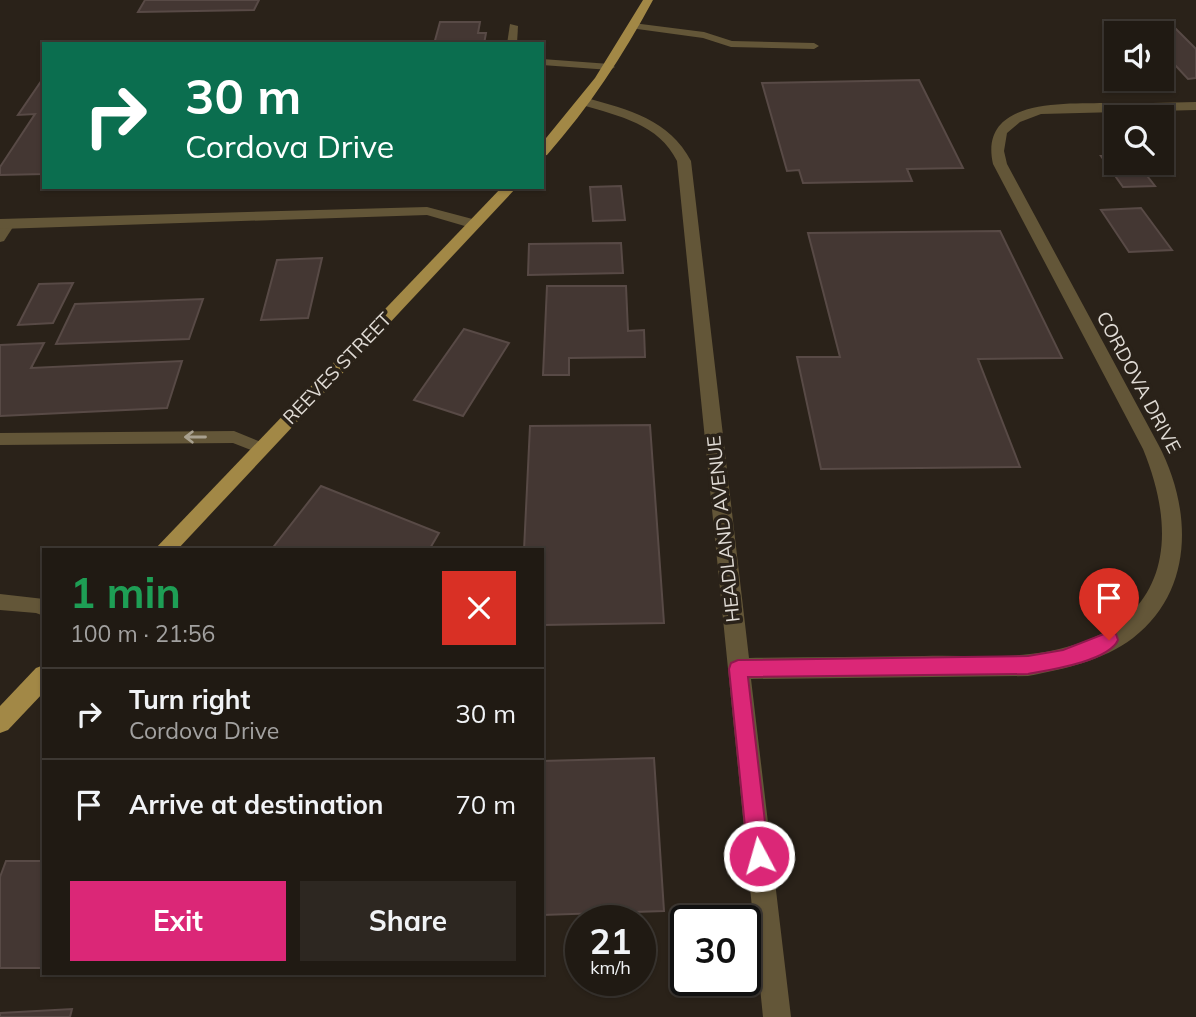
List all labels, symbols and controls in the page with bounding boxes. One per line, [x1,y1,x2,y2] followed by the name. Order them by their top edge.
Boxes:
[1104,21,1174,175] map controls
[1104,21,1174,91] button: sound
[185,65,301,126] text: 30 m
[70,70,161,161] icon: right
[1104,105,1174,175] button: search
[185,126,394,166] text: Cordova Drive
[278,307,397,429] street label: REEVES STREET
[1092,307,1186,457] street label: CORDOVA DRIVE
[183,430,206,444] one-way arrow
[701,435,745,623] street label: HEADLAND AVENUE
[70,566,181,619] text: 1 min
[1079,568,1139,640] pin
[442,571,516,645] button: close
[1090,579,1128,617] icon: arrive
[70,619,215,648] text: 100 m · 21:56
[129,683,250,716] text: Turn right
[70,695,108,733] icon: right
[455,697,516,730] text: 30 m
[129,716,279,745] text: Cordova Drive
[70,786,108,824] icon: arrive
[129,788,384,821] text: Arrive at destination
[455,788,516,821] text: 70 m
[722,819,796,893] position arrow
[70,881,286,961] button: Exit
[300,881,516,961] button: Share
[670,905,761,996] speed limit sign: 30
[589,919,632,963] text: 21
[590,956,631,979] text: km/h

